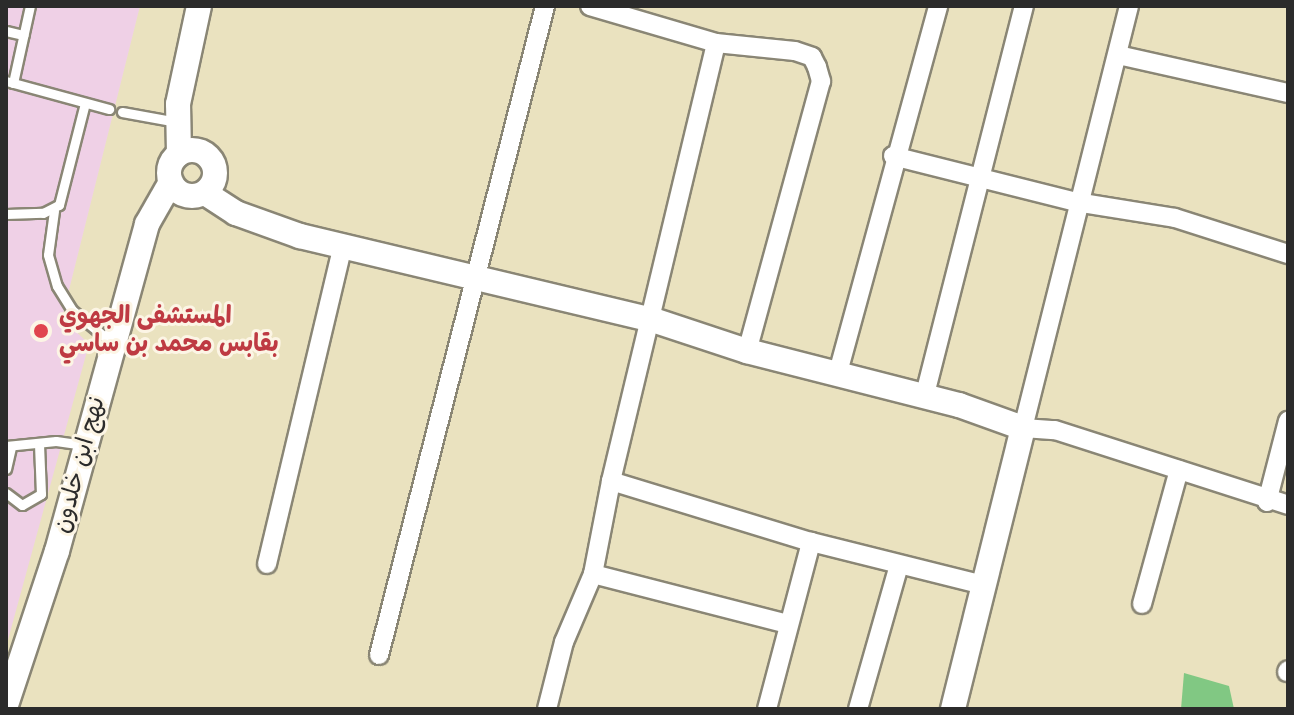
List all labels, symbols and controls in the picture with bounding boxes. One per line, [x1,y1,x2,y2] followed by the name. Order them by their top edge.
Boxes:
[59,303,279,359] place label: المستشفى الجهوي بقابس محمد بن ساسي
[30,320,52,342] marker: المستشفى الجهوي بقابس محمد بن ساسي
[48,394,112,536] street label: نهج ابن خلدون

